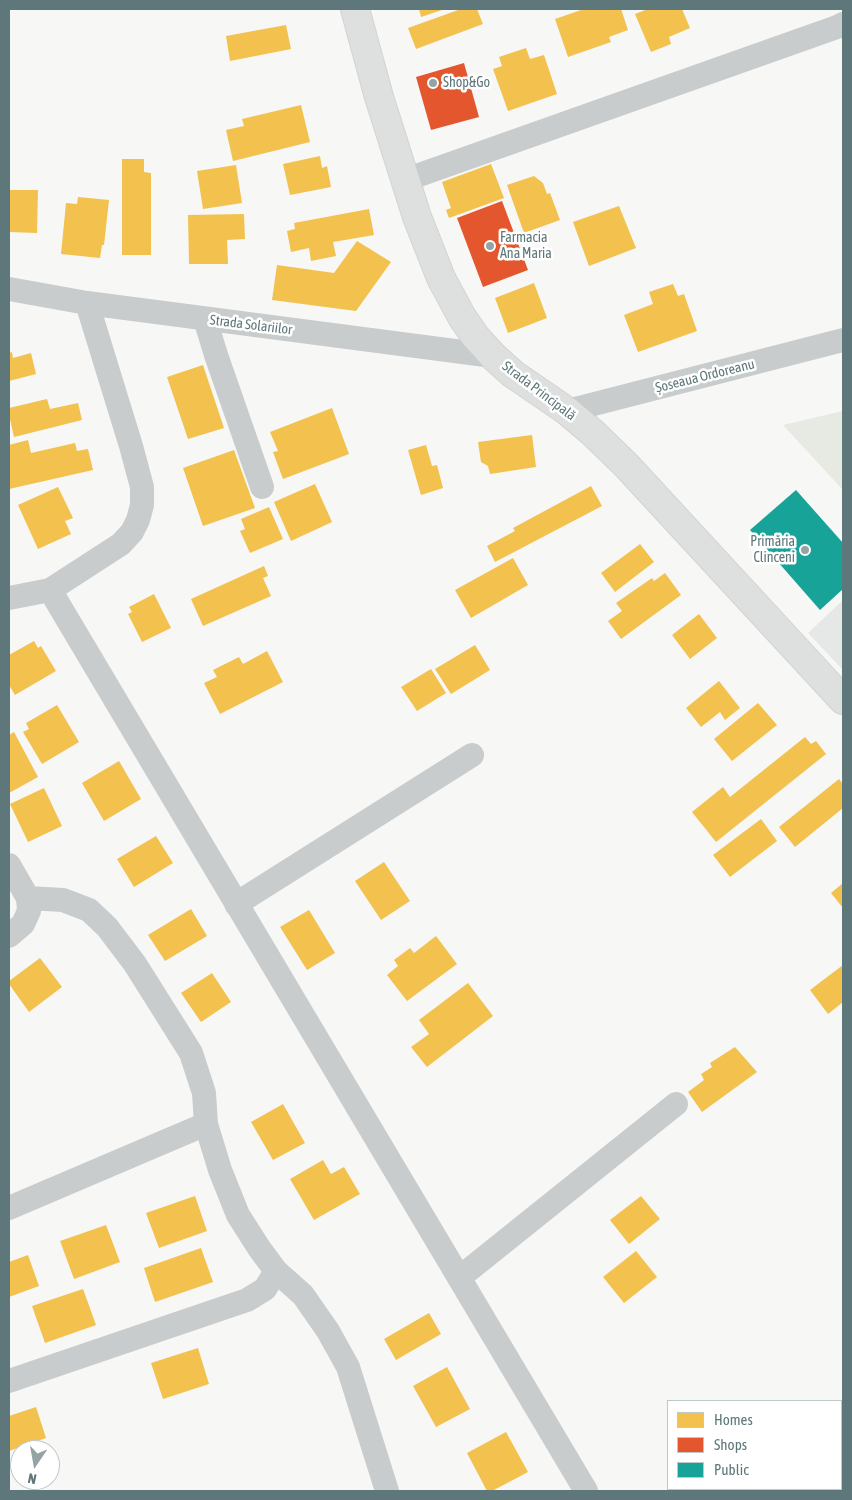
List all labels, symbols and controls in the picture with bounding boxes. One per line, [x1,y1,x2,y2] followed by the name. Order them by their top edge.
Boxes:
[443,75,490,91] place label: Shop&Go
[427,77,439,89] marker: Shop&Go
[500,230,552,262] place label: Farmacia Ana Maria
[484,240,496,252] marker: Farmacia Ana Maria
[209,312,293,338] street label: Strada Solariilor
[654,356,756,396] street label: Șoseaua Ordoreanu
[499,358,579,424] street label: Strada Principală
[750,534,795,566] place label: Primăria Clinceni
[799,544,811,556] marker: Primăria Clinceni
[667,1400,842,1490] legend
[714,1411,753,1428] text: Homes
[714,1436,747,1453] text: Shops
[10,1440,60,1490] north arrow
[714,1461,749,1478] text: Public
[26,1470,38,1487] text: N

